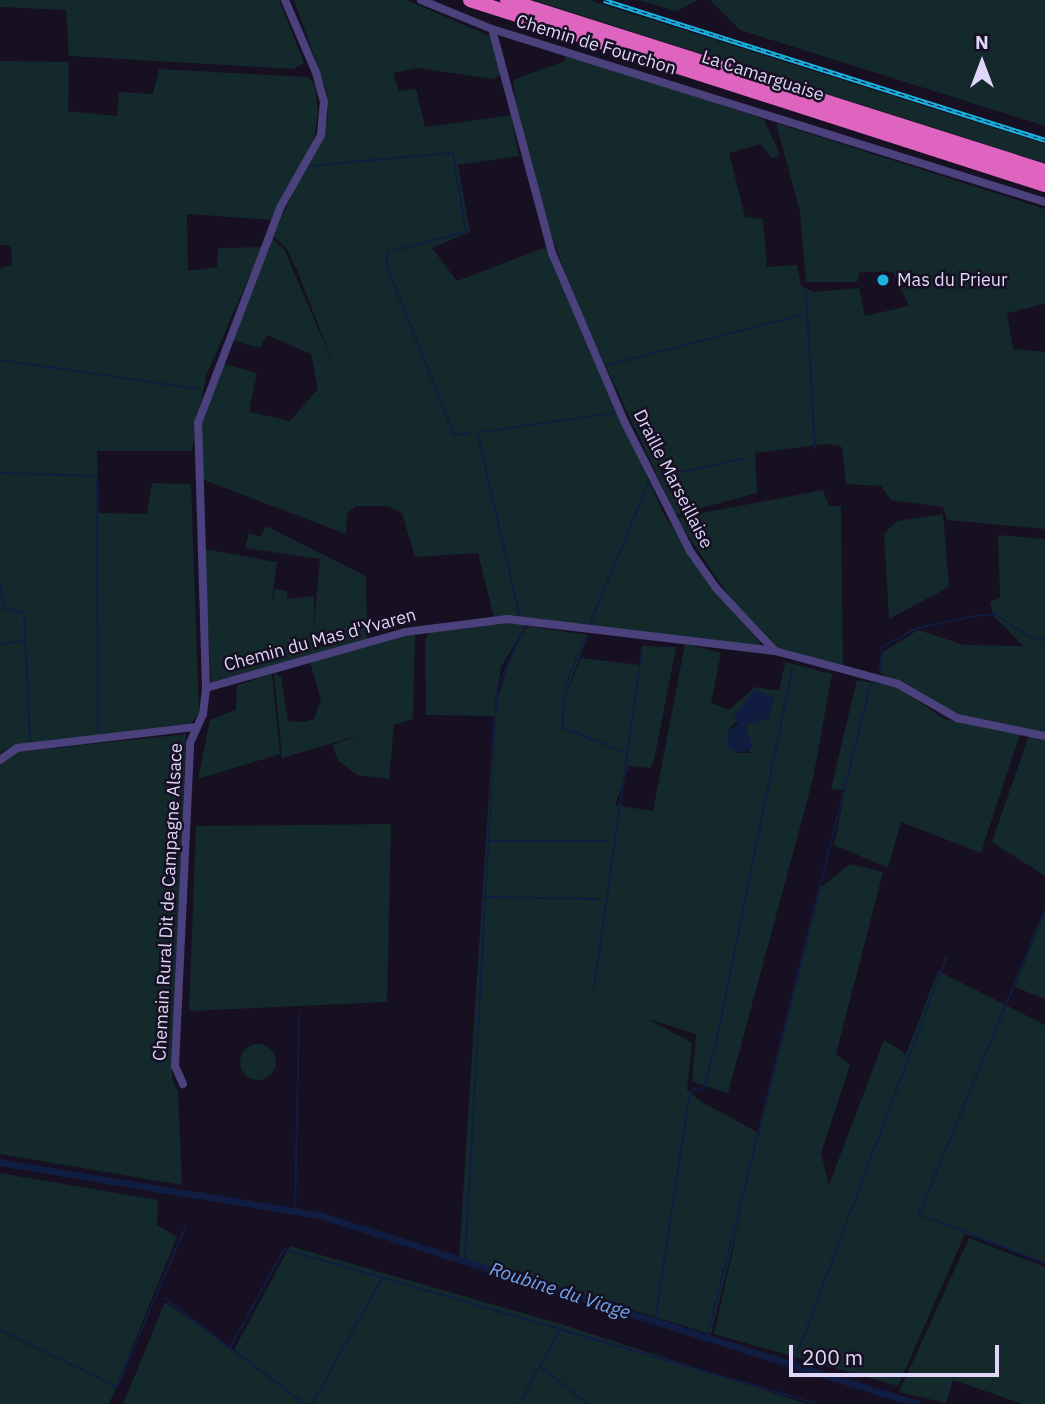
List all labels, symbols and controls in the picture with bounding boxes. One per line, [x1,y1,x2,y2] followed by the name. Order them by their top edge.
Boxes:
[513,10,679,80] street label: Chemin de Fourchon
[947,28,1017,98] north arrow
[975,30,989,54] text: N
[699,46,827,106] street label: La Camarguaise
[897,269,1008,291] place label: Mas du Prieur
[875,272,891,288] marker: Mas du Prieur
[629,406,717,552] street label: Draille Marseillaise
[221,604,419,676] street label: Chemin du Mas d'Yvaren
[149,742,187,1062] street label: Chemain Rural Dit de Campagne Alsace
[487,1258,633,1324] water label: Roubine du Viage
[793,1330,1003,1374] scale bar
[802,1343,863,1371] text: 200 m

